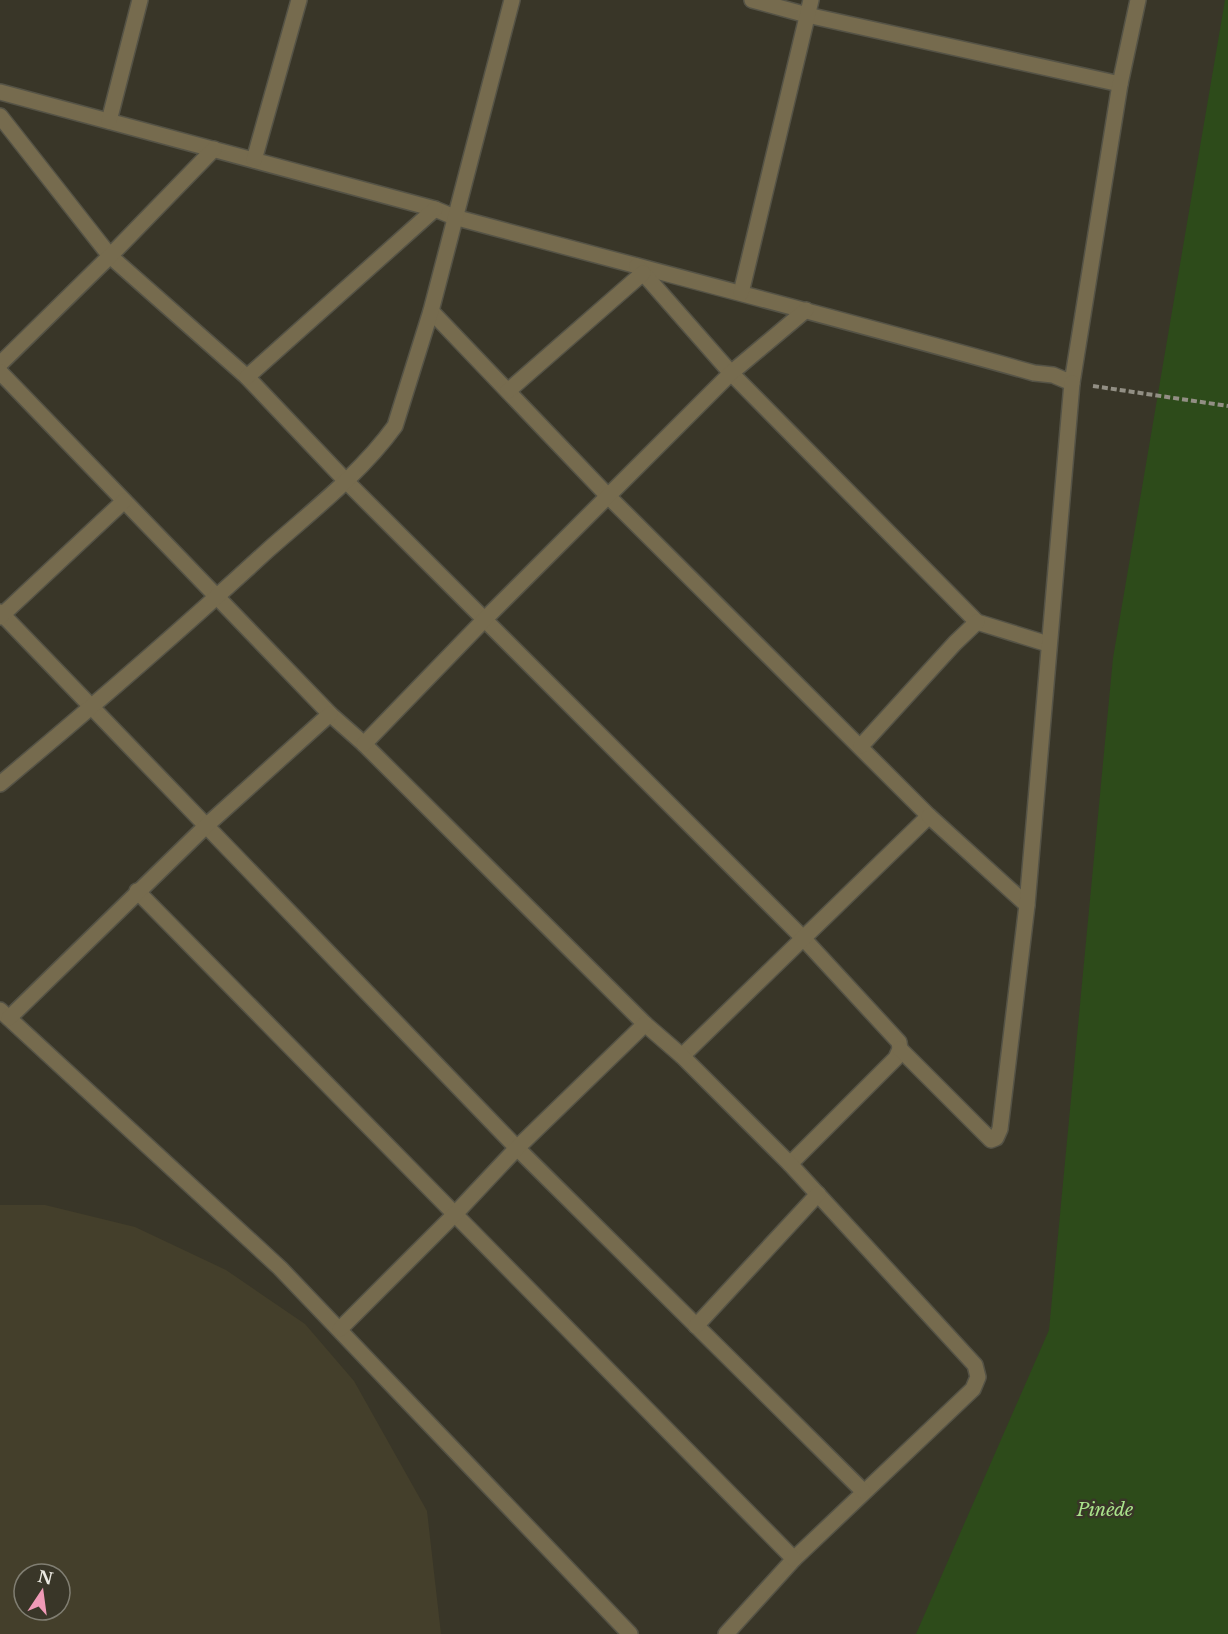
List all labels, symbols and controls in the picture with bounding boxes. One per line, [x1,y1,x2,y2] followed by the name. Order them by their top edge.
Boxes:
[1076,1499,1133,1521] park label: Pinède
[12,1562,72,1622] north arrow
[36,1566,55,1589] text: N

